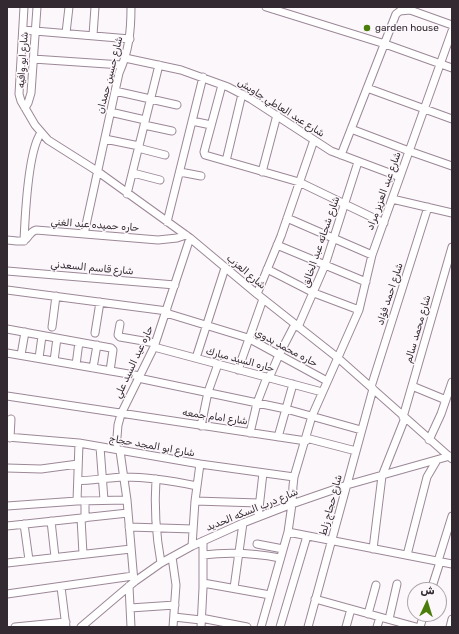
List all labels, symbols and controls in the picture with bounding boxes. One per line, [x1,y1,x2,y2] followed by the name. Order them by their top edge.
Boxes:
[375,22,439,34] place label: garden house
[362,23,372,33] marker: garden house
[15,31,31,89] street label: شارع ابو وافيه
[95,35,125,115] street label: شارع حسين حمدان
[235,76,327,140] street label: شارع عبد العاطي جاويش
[364,150,404,232] street label: شارع عبد العزيز مراد
[300,195,342,289] street label: شارع شحاته عبد الخالق
[50,216,140,234] street label: حاره حميده عبد الغني
[224,252,268,292] street label: شارع العزب
[50,258,134,278] street label: شارع قاسم السعدني
[374,261,406,327] street label: شارع احمد فؤاد
[403,294,433,364] street label: شارع محمد سالم
[112,324,156,400] street label: حاره عيد السيد علي
[253,326,319,370] street label: حاره محمد بدوي
[204,345,276,375] street label: حاره السيد مبارك
[181,406,249,428] street label: شارع امام جمعه
[108,433,196,459] street label: شارع ابو المجد حجاج
[317,473,345,537] street label: شارع حجاج زلط
[204,486,300,534] street label: شارع درب السكه الحديد
[407,582,447,622] north arrow
[420,584,435,597] text: ش

